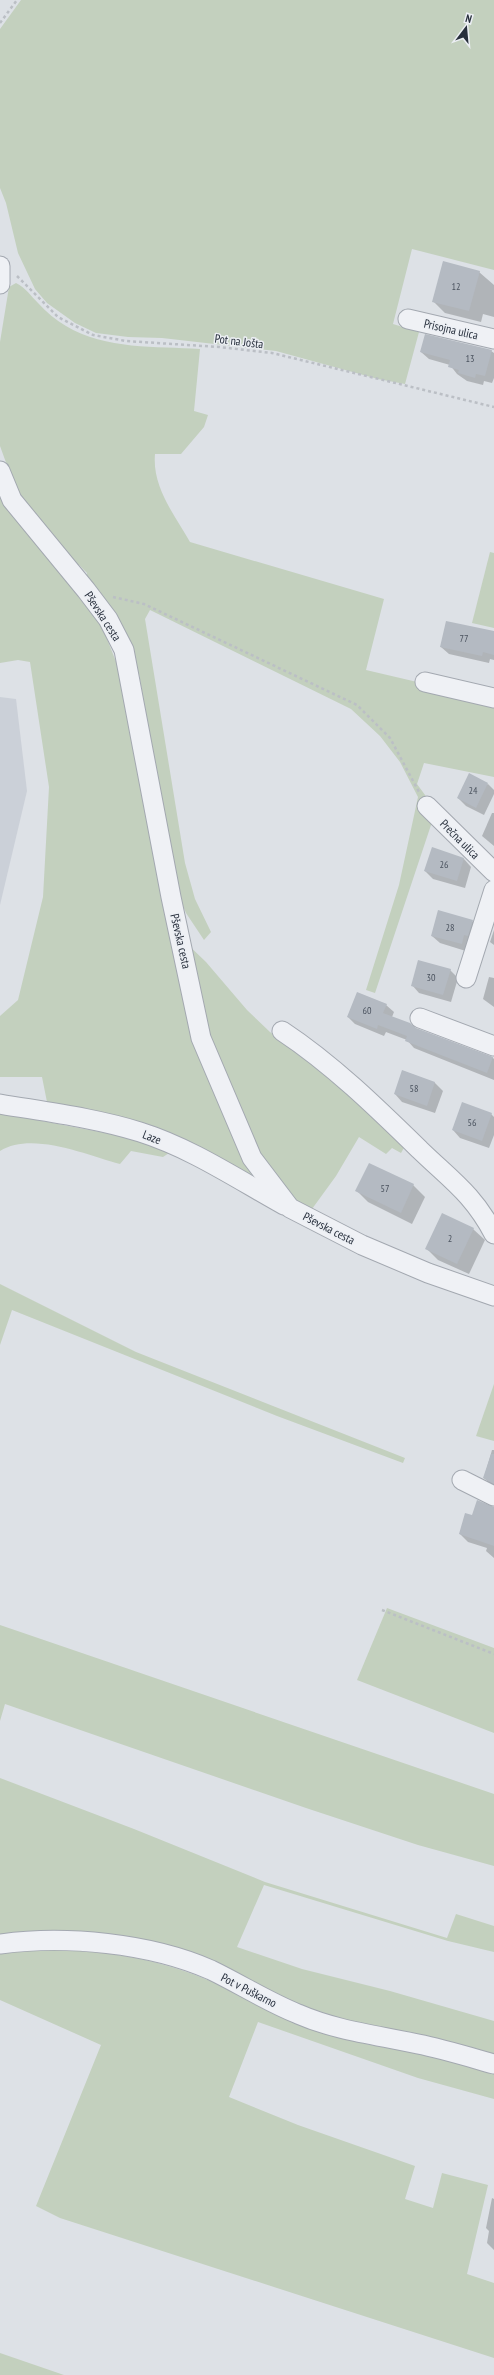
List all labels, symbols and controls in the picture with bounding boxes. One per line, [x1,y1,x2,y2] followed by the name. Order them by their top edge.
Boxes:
[446,8,486,48] north arrow
[464,11,474,26] text: N
[452,280,461,293] house number: 12
[422,315,480,343] street label: Prisojna ulica
[214,331,264,351] street label: Pot na Jošta
[466,352,475,365] house number: 13
[81,588,125,644] street label: Pševska cesta
[460,632,469,645] house number: 77
[469,784,478,797] house number: 24
[437,816,483,862] street label: Prečna ulica
[440,858,449,871] house number: 26
[167,912,195,970] street label: Pševska cesta
[446,921,455,934] house number: 28
[427,971,436,984] house number: 30
[363,1004,372,1017] house number: 60
[410,1082,419,1095] house number: 58
[468,1116,477,1129] house number: 56
[141,1127,163,1147] street label: Laze
[381,1182,390,1195] house number: 57
[301,1209,358,1248] street label: Pševska cesta
[448,1232,452,1245] house number: 2
[219,1970,279,2010] street label: Pot v Puškarno

